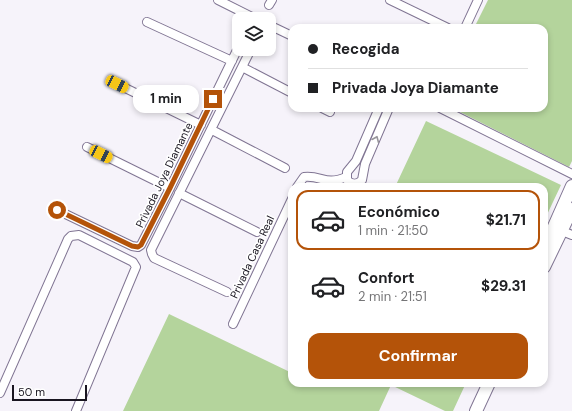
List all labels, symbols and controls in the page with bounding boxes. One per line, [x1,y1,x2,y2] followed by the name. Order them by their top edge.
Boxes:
[232,12,276,56] map controls
[232,12,276,56] button: layers
[332,39,399,59] text: Recogida
[104,73,130,95] car
[332,78,499,98] text: Privada Joya Diamante
[133,85,199,113] callout: 1 min
[150,90,182,107] text: 1 min
[204,90,222,108] route end
[132,120,196,230] street label: Privada Joya Diamante
[372,135,380,142] one-way arrow
[88,143,114,165] car
[48,201,66,219] route start
[310,202,346,238] icon: car
[358,202,440,222] text: Económico
[486,210,526,230] text: $21.71
[227,213,277,301] street label: Privada Casa Real
[358,222,428,239] text: 1 min · 21:50
[310,268,346,304] icon: car
[358,268,415,288] text: Confort
[481,276,526,296] text: $29.31
[358,288,427,305] text: 2 min · 21:51
[308,333,528,379] button: Confirmar
[12,383,87,402] scale bar
[18,385,45,399] text: 50 m

